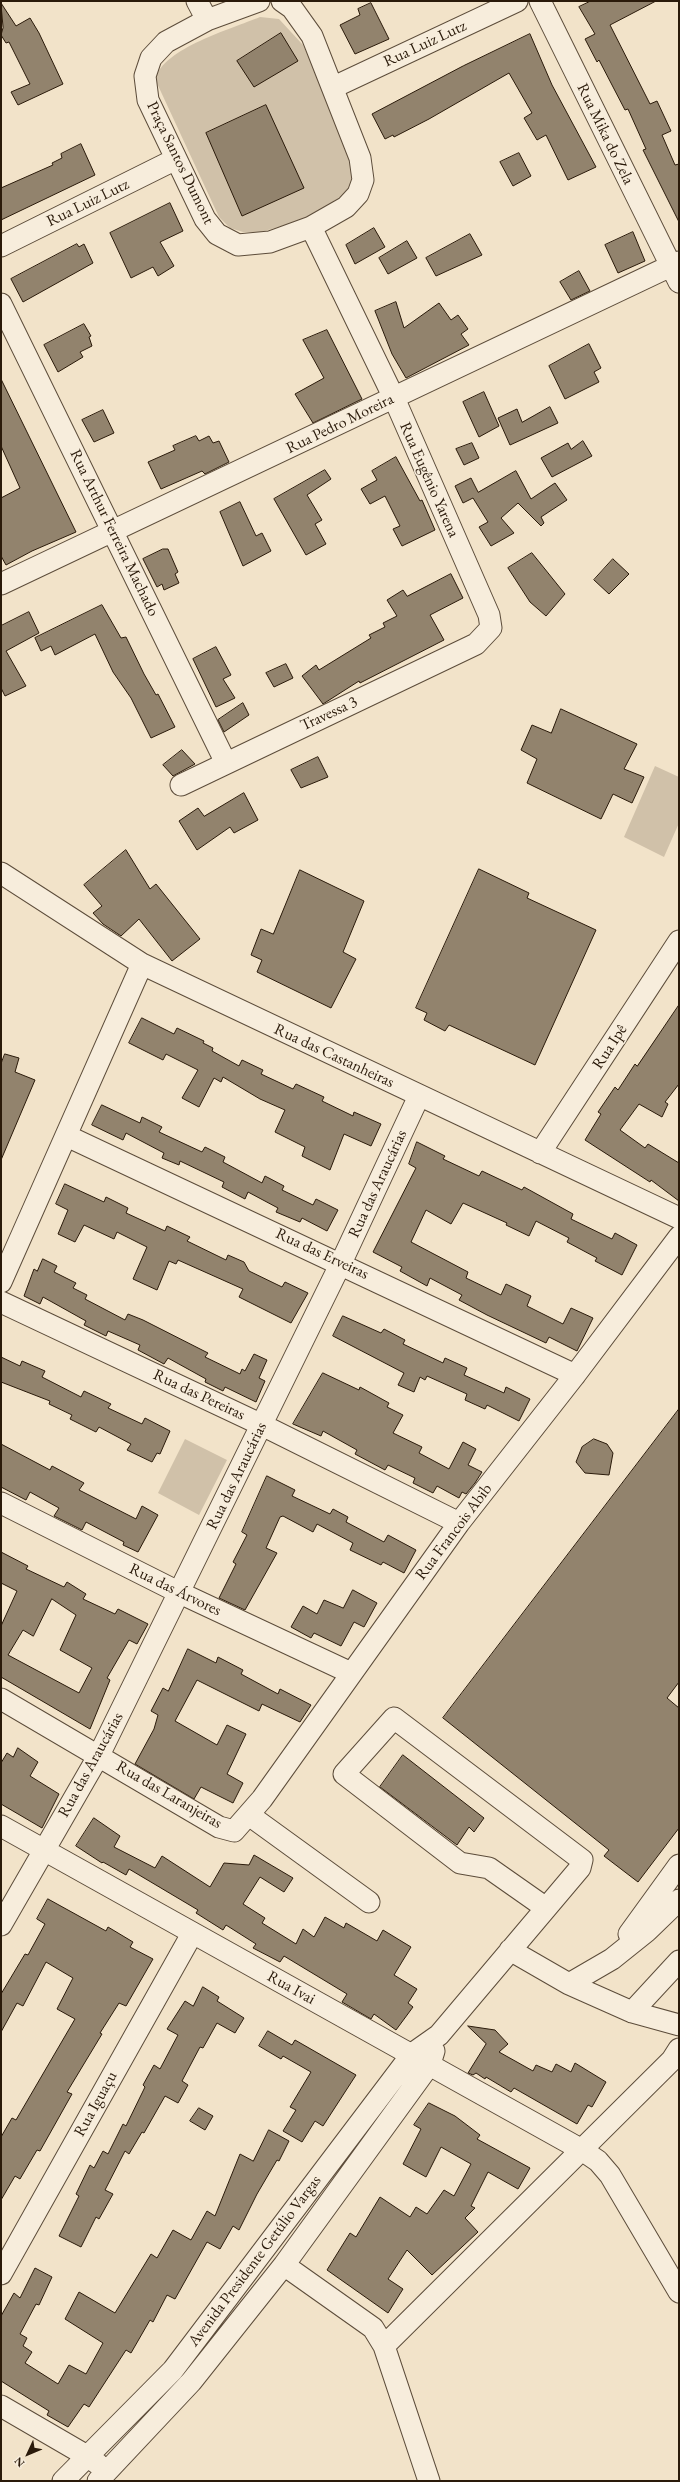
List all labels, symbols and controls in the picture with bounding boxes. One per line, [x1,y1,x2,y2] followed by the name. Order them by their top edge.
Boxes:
[381,16,469,72] street label: Rua Luiz Lutz
[572,80,638,188] street label: Rua Mika do Zela
[142,98,218,228] street label: Praça Santos Dumont
[44,175,132,231] street label: Rua Luiz Lutz
[283,390,397,458] street label: Rua Pedro Moreira
[395,419,463,541] street label: Rua Eugênio Yarena
[65,446,163,620] street label: Rua Arthur Ferreira Machado
[297,692,361,736] street label: Travessa 3
[271,1020,397,1092] street label: Rua das Castanheiras
[588,1021,632,1073] street label: Rua Ipê
[345,1127,411,1241] street label: Rua das Araucárias
[272,1224,372,1284] street label: Rua das Erveiras
[150,1365,248,1425] street label: Rua das Pereiras
[203,1419,271,1533] street label: Rua das Araucárias
[412,1480,496,1584] street label: Rua Francois Abib
[126,1559,224,1621] street label: Rua das Árvores
[54,1709,128,1821] street label: Rua das Araucárias
[113,1757,225,1833] street label: Rua das Laranjeiras
[264,1967,318,2009] street label: Rua Ivai
[70,2068,122,2140] street label: Rua Iguaçu
[184,2172,326,2350] street label: Avenida Presidente Getúlio Vargas
[8,2434,48,2474] north arrow
[11,2454,27,2470] text: N

